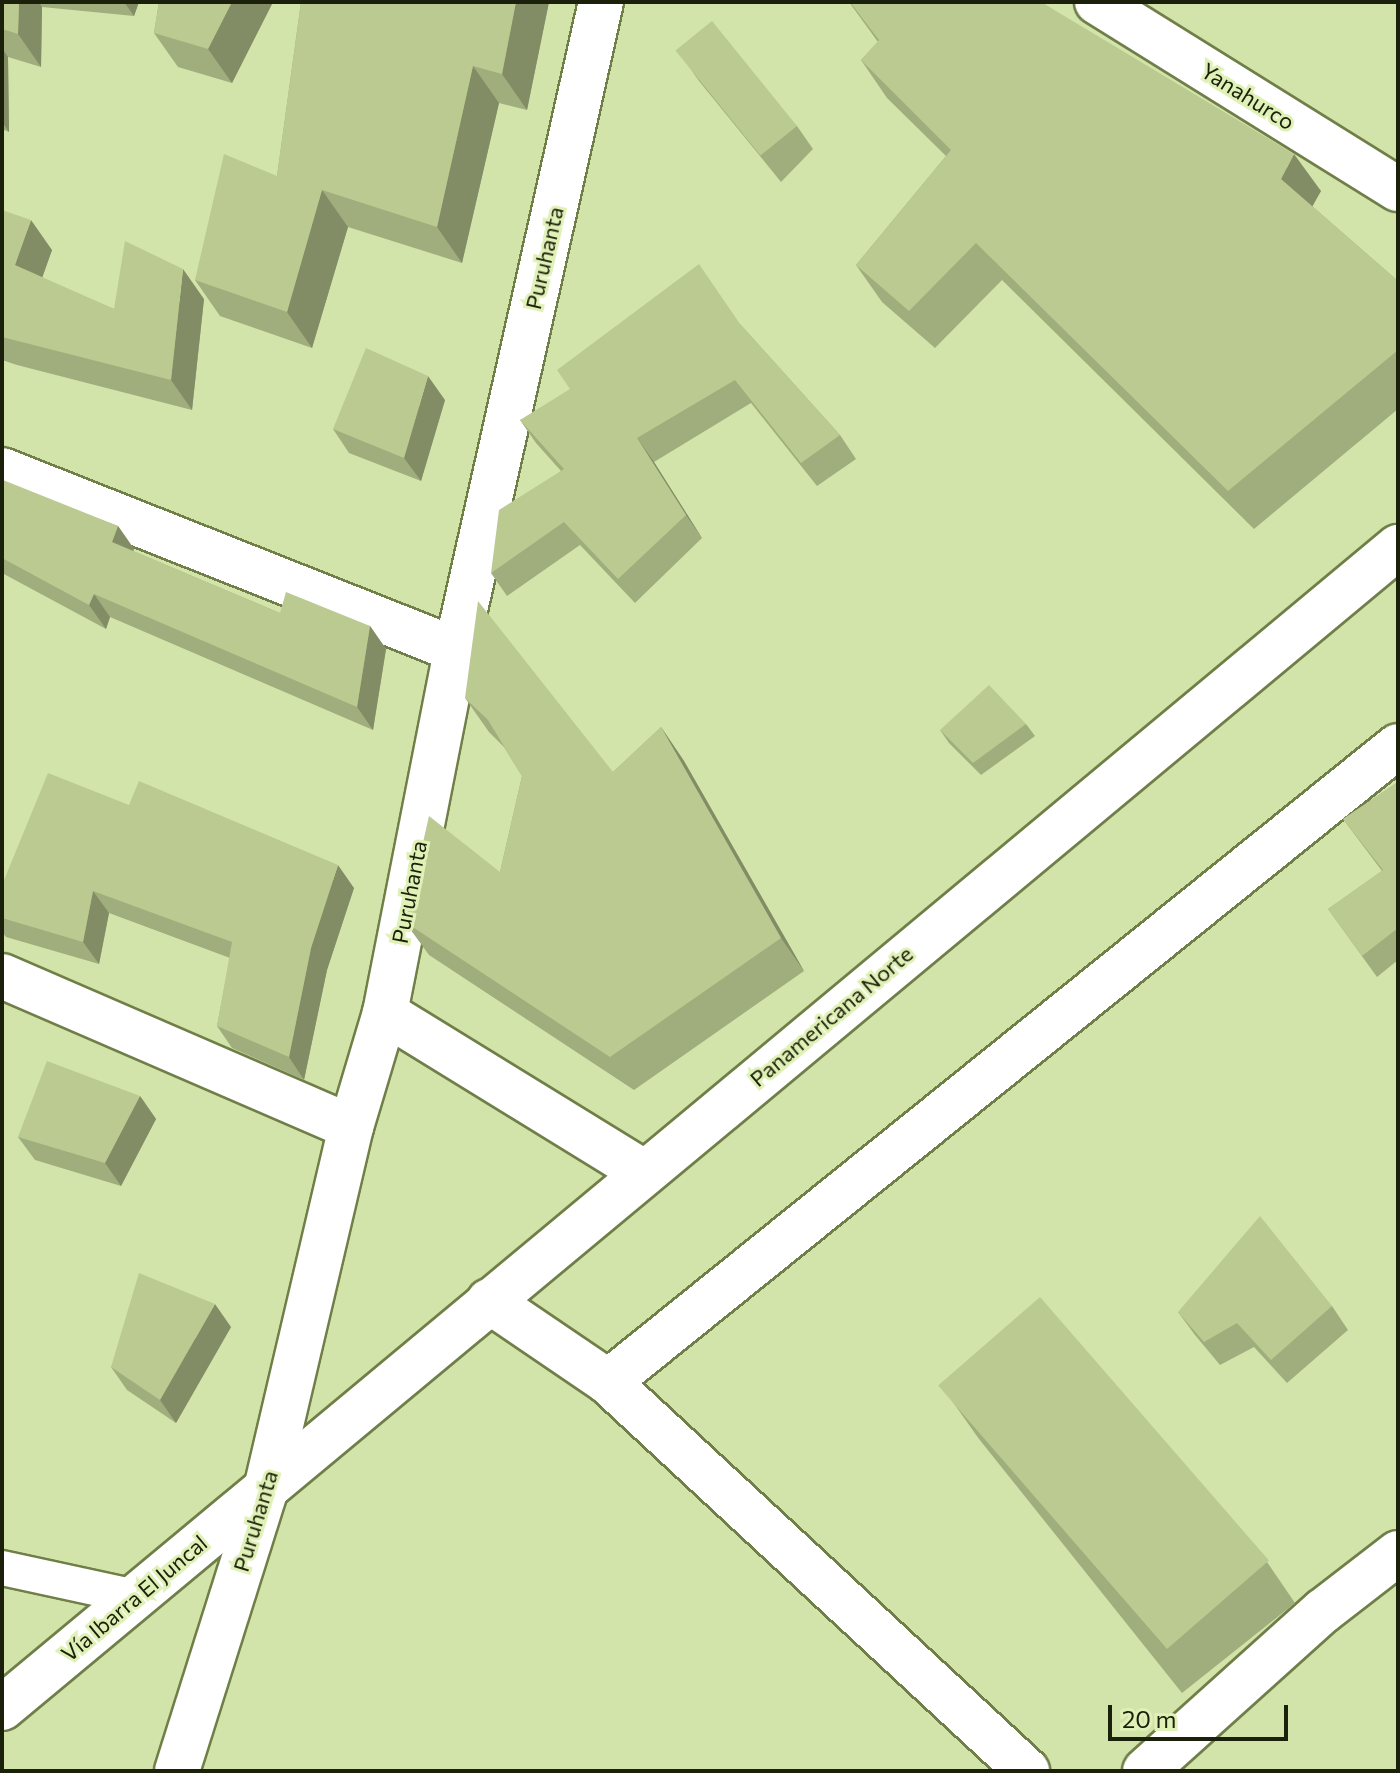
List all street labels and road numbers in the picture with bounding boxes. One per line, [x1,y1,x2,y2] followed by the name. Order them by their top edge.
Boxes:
[1196,57,1300,135] street label: Yanahurco
[519,204,569,312] street label: Puruhanta
[386,838,432,946] street label: Puruhanta
[744,940,918,1092] street label: Panamericana Norte
[227,1467,283,1575] street label: Puruhanta
[56,1529,212,1667] street label: Vía Ibarra El Juncal

